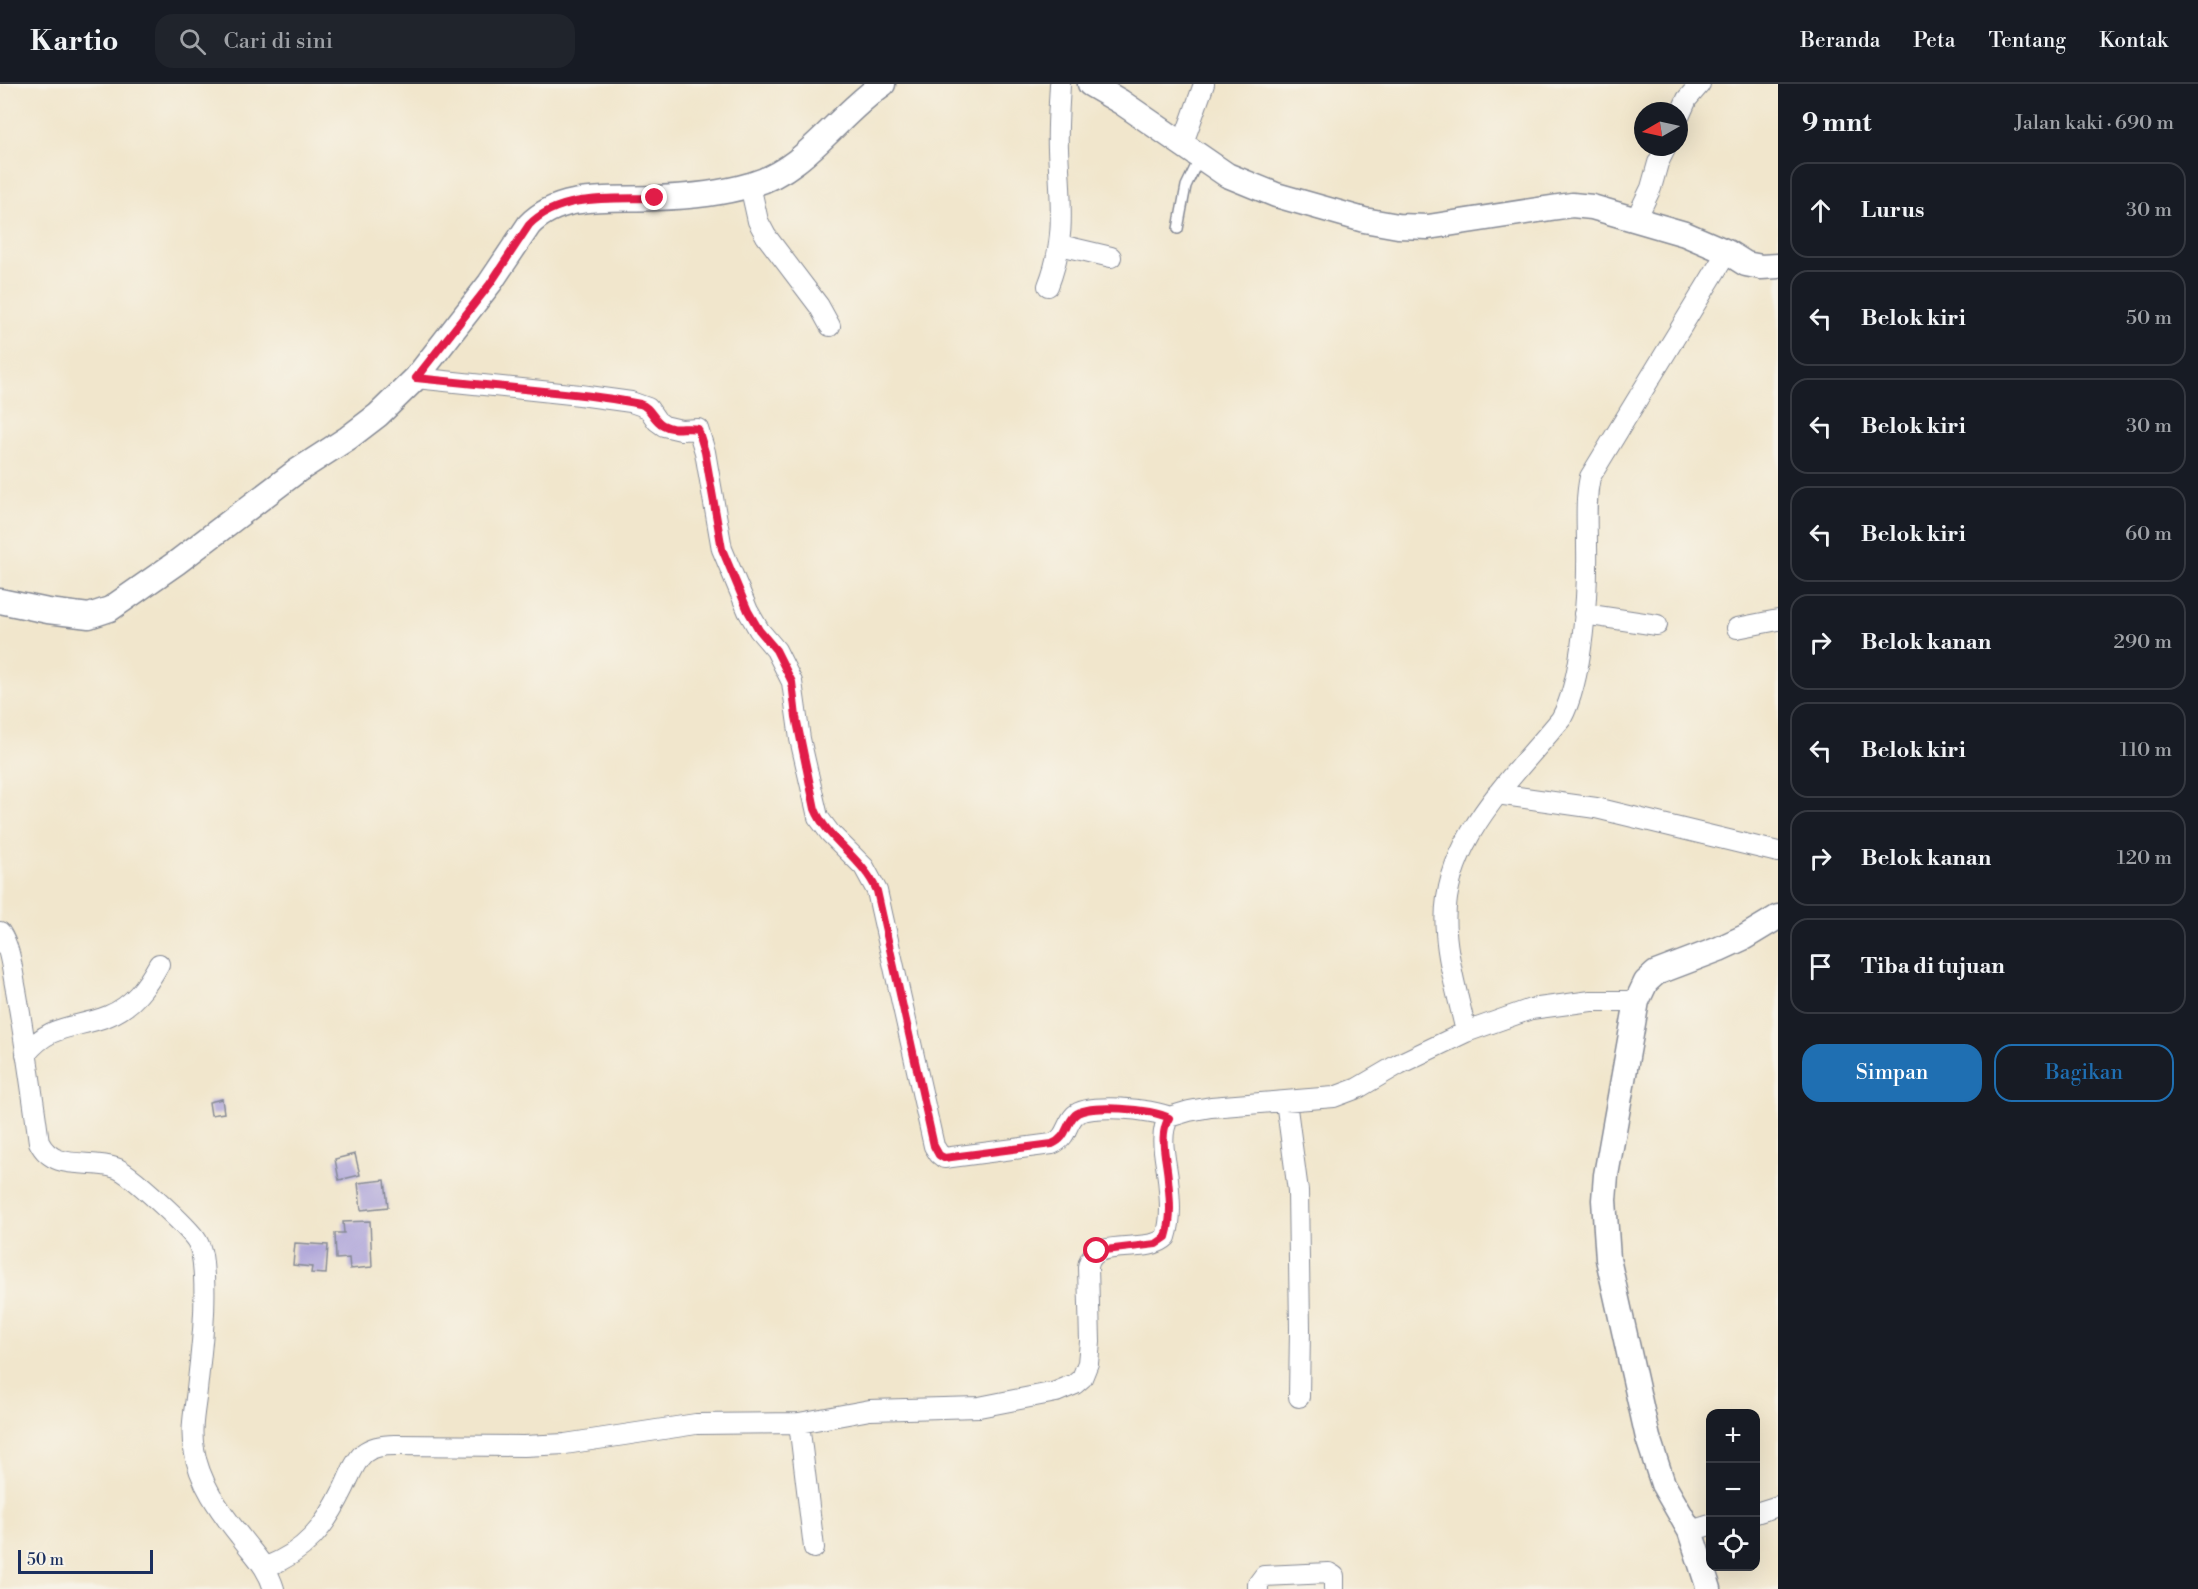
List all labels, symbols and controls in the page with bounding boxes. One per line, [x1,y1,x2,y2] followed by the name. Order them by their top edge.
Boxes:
[155,14,575,68] search box
[30,24,119,59] text: Kartio
[176,25,209,58] icon: search
[224,28,333,55] text: Cari di sini
[1800,28,1880,54] text: Beranda
[1913,28,1955,54] text: Peta
[1988,28,2066,54] text: Tentang
[2099,28,2168,54] text: Kontak
[1634,102,1688,156] north arrow
[1802,107,1871,139] text: 9 mnt
[2014,111,2174,136] text: Jalan kaki · 690 m
[641,184,667,210] route end
[1804,194,1837,227] icon: ahead
[1861,197,1924,224] text: Lurus
[2126,198,2172,223] text: 30 m
[1804,302,1837,335] icon: left
[1861,305,1966,332] text: Belok kiri
[2126,306,2172,331] text: 50 m
[1804,410,1837,443] icon: left
[1861,413,1966,440] text: Belok kiri
[2126,414,2172,439] text: 30 m
[1804,518,1837,551] icon: left
[1861,521,1966,548] text: Belok kiri
[2125,522,2172,547] text: 60 m
[1804,626,1837,659] icon: right
[1861,629,1991,656] text: Belok kanan
[2114,630,2172,655] text: 290 m
[1804,734,1837,767] icon: left
[1861,737,1966,764] text: Belok kiri
[2120,738,2172,763] text: 110 m
[1804,842,1837,875] icon: right
[1861,845,1991,872] text: Belok kanan
[2117,846,2172,871] text: 120 m
[1804,950,1837,983] icon: arrive
[1861,953,2005,980] text: Tiba di tujuan
[1802,1044,1982,1102] button: Simpan
[1994,1044,2174,1102] button: Bagikan
[1083,1237,1109,1263] route start
[1706,1409,1760,1571] map controls
[1706,1409,1760,1463] button: +
[1706,1463,1760,1517] button: −
[1706,1517,1760,1571] button: locate
[18,1547,153,1574] scale bar
[27,1550,64,1570] text: 50 m

